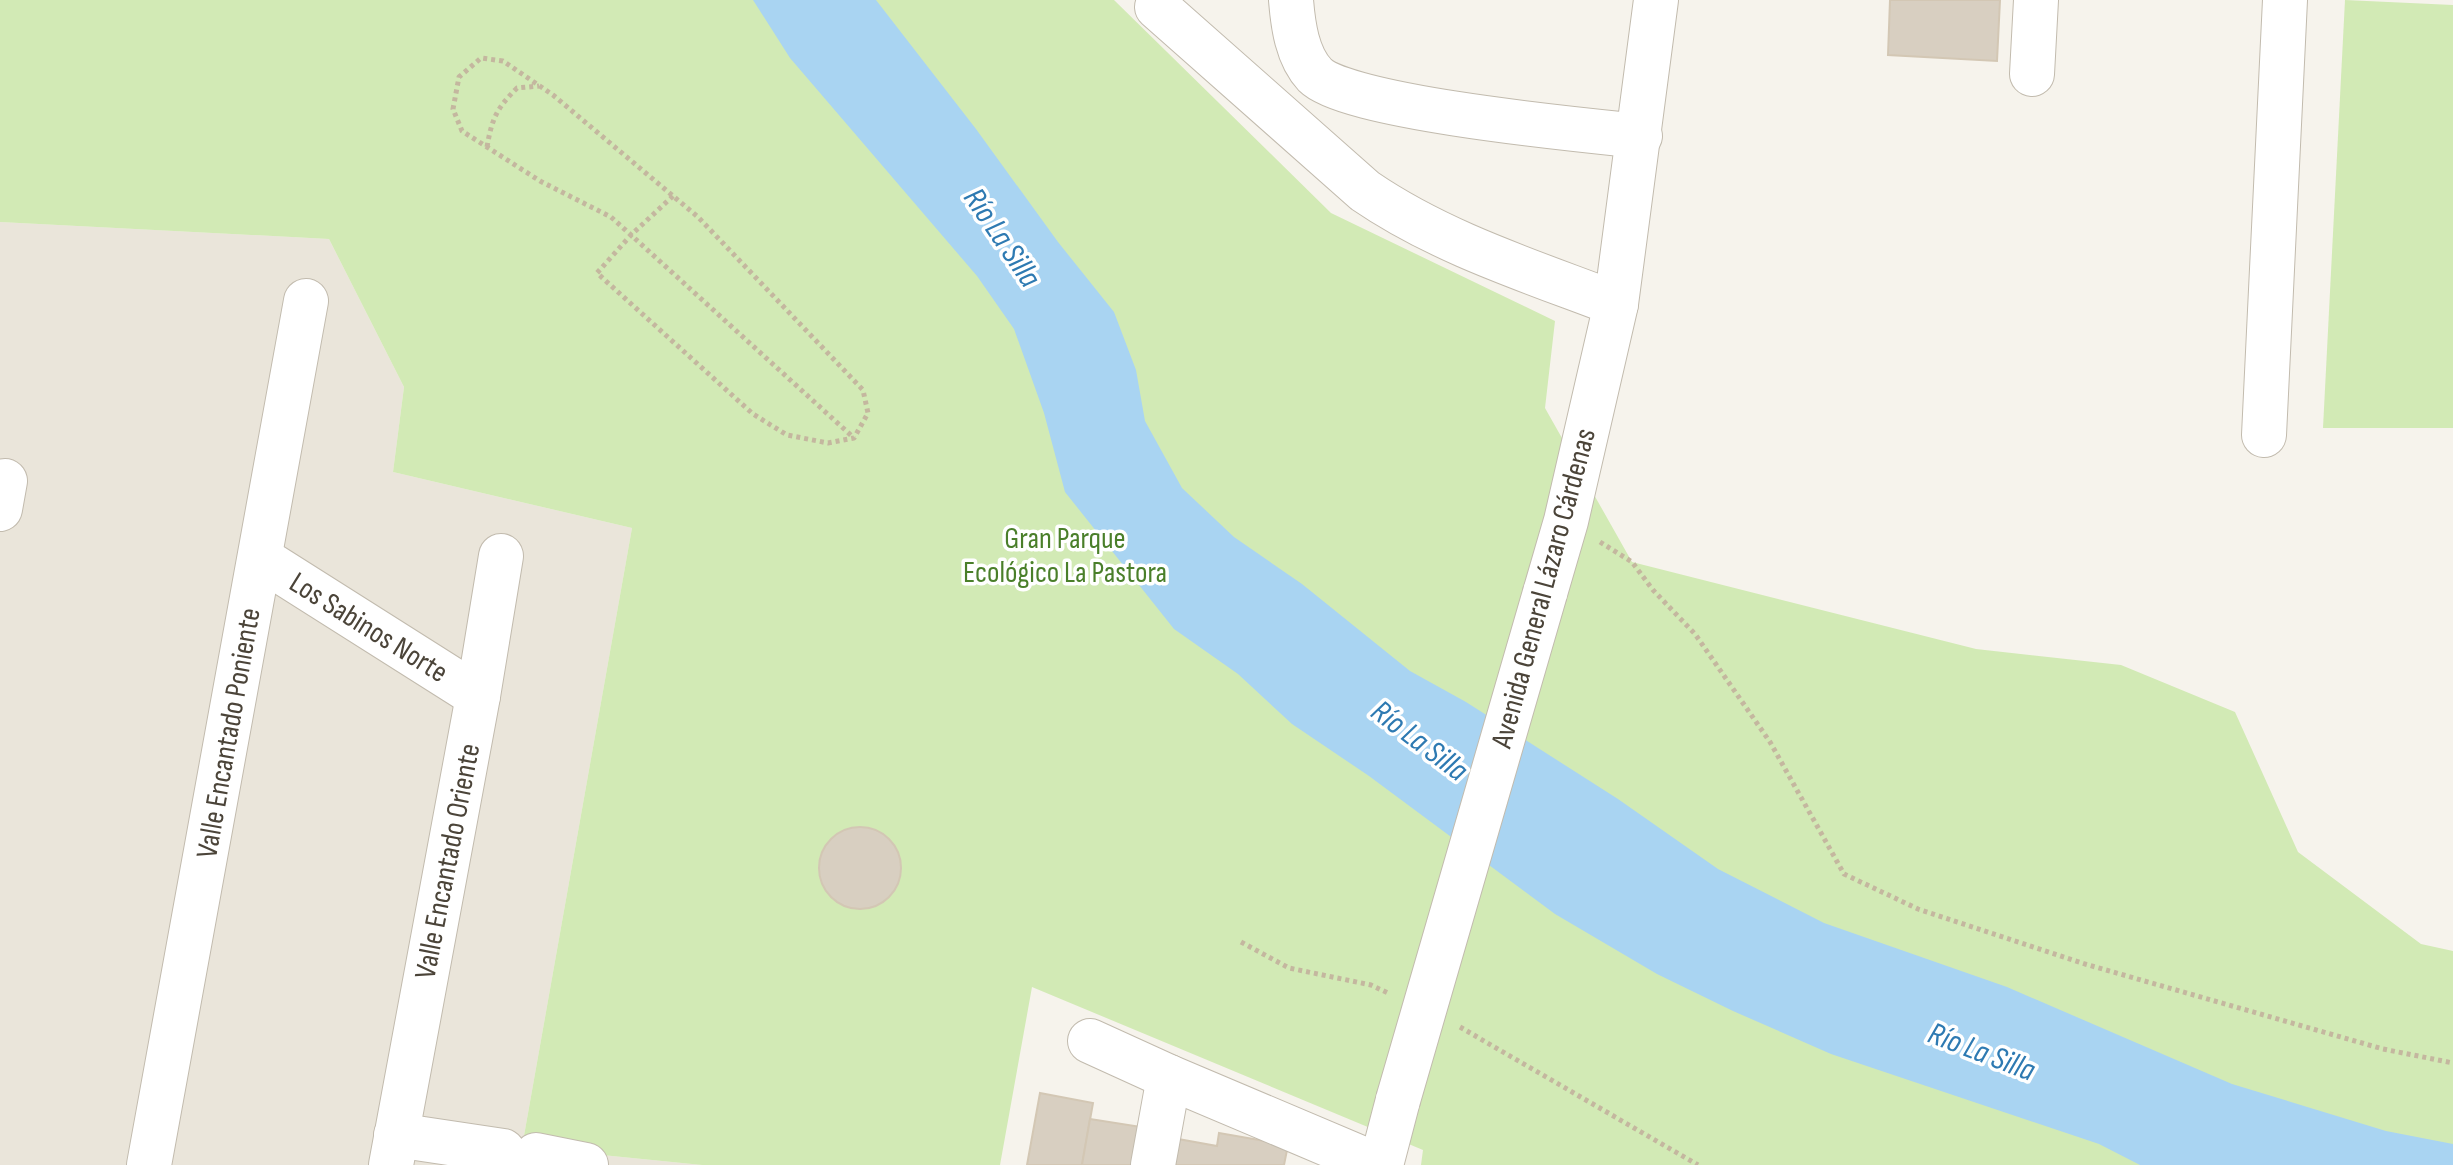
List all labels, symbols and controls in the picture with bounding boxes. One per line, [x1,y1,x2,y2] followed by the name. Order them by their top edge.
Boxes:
[954,181,1049,295] water label: Río La Silla
[1484,425,1604,753] street label: Avenida General Lázaro Cárdenas
[963,521,1167,591] park label: Gran Parque Ecológico La Pastora
[283,565,454,691] street label: Los Sabinos Norte
[189,605,269,861] street label: Valle Encantado Poniente
[1363,692,1475,790] water label: Río La Silla
[408,741,488,982] street label: Valle Encantado Oriente
[1922,1014,2040,1091] water label: Río La Silla

